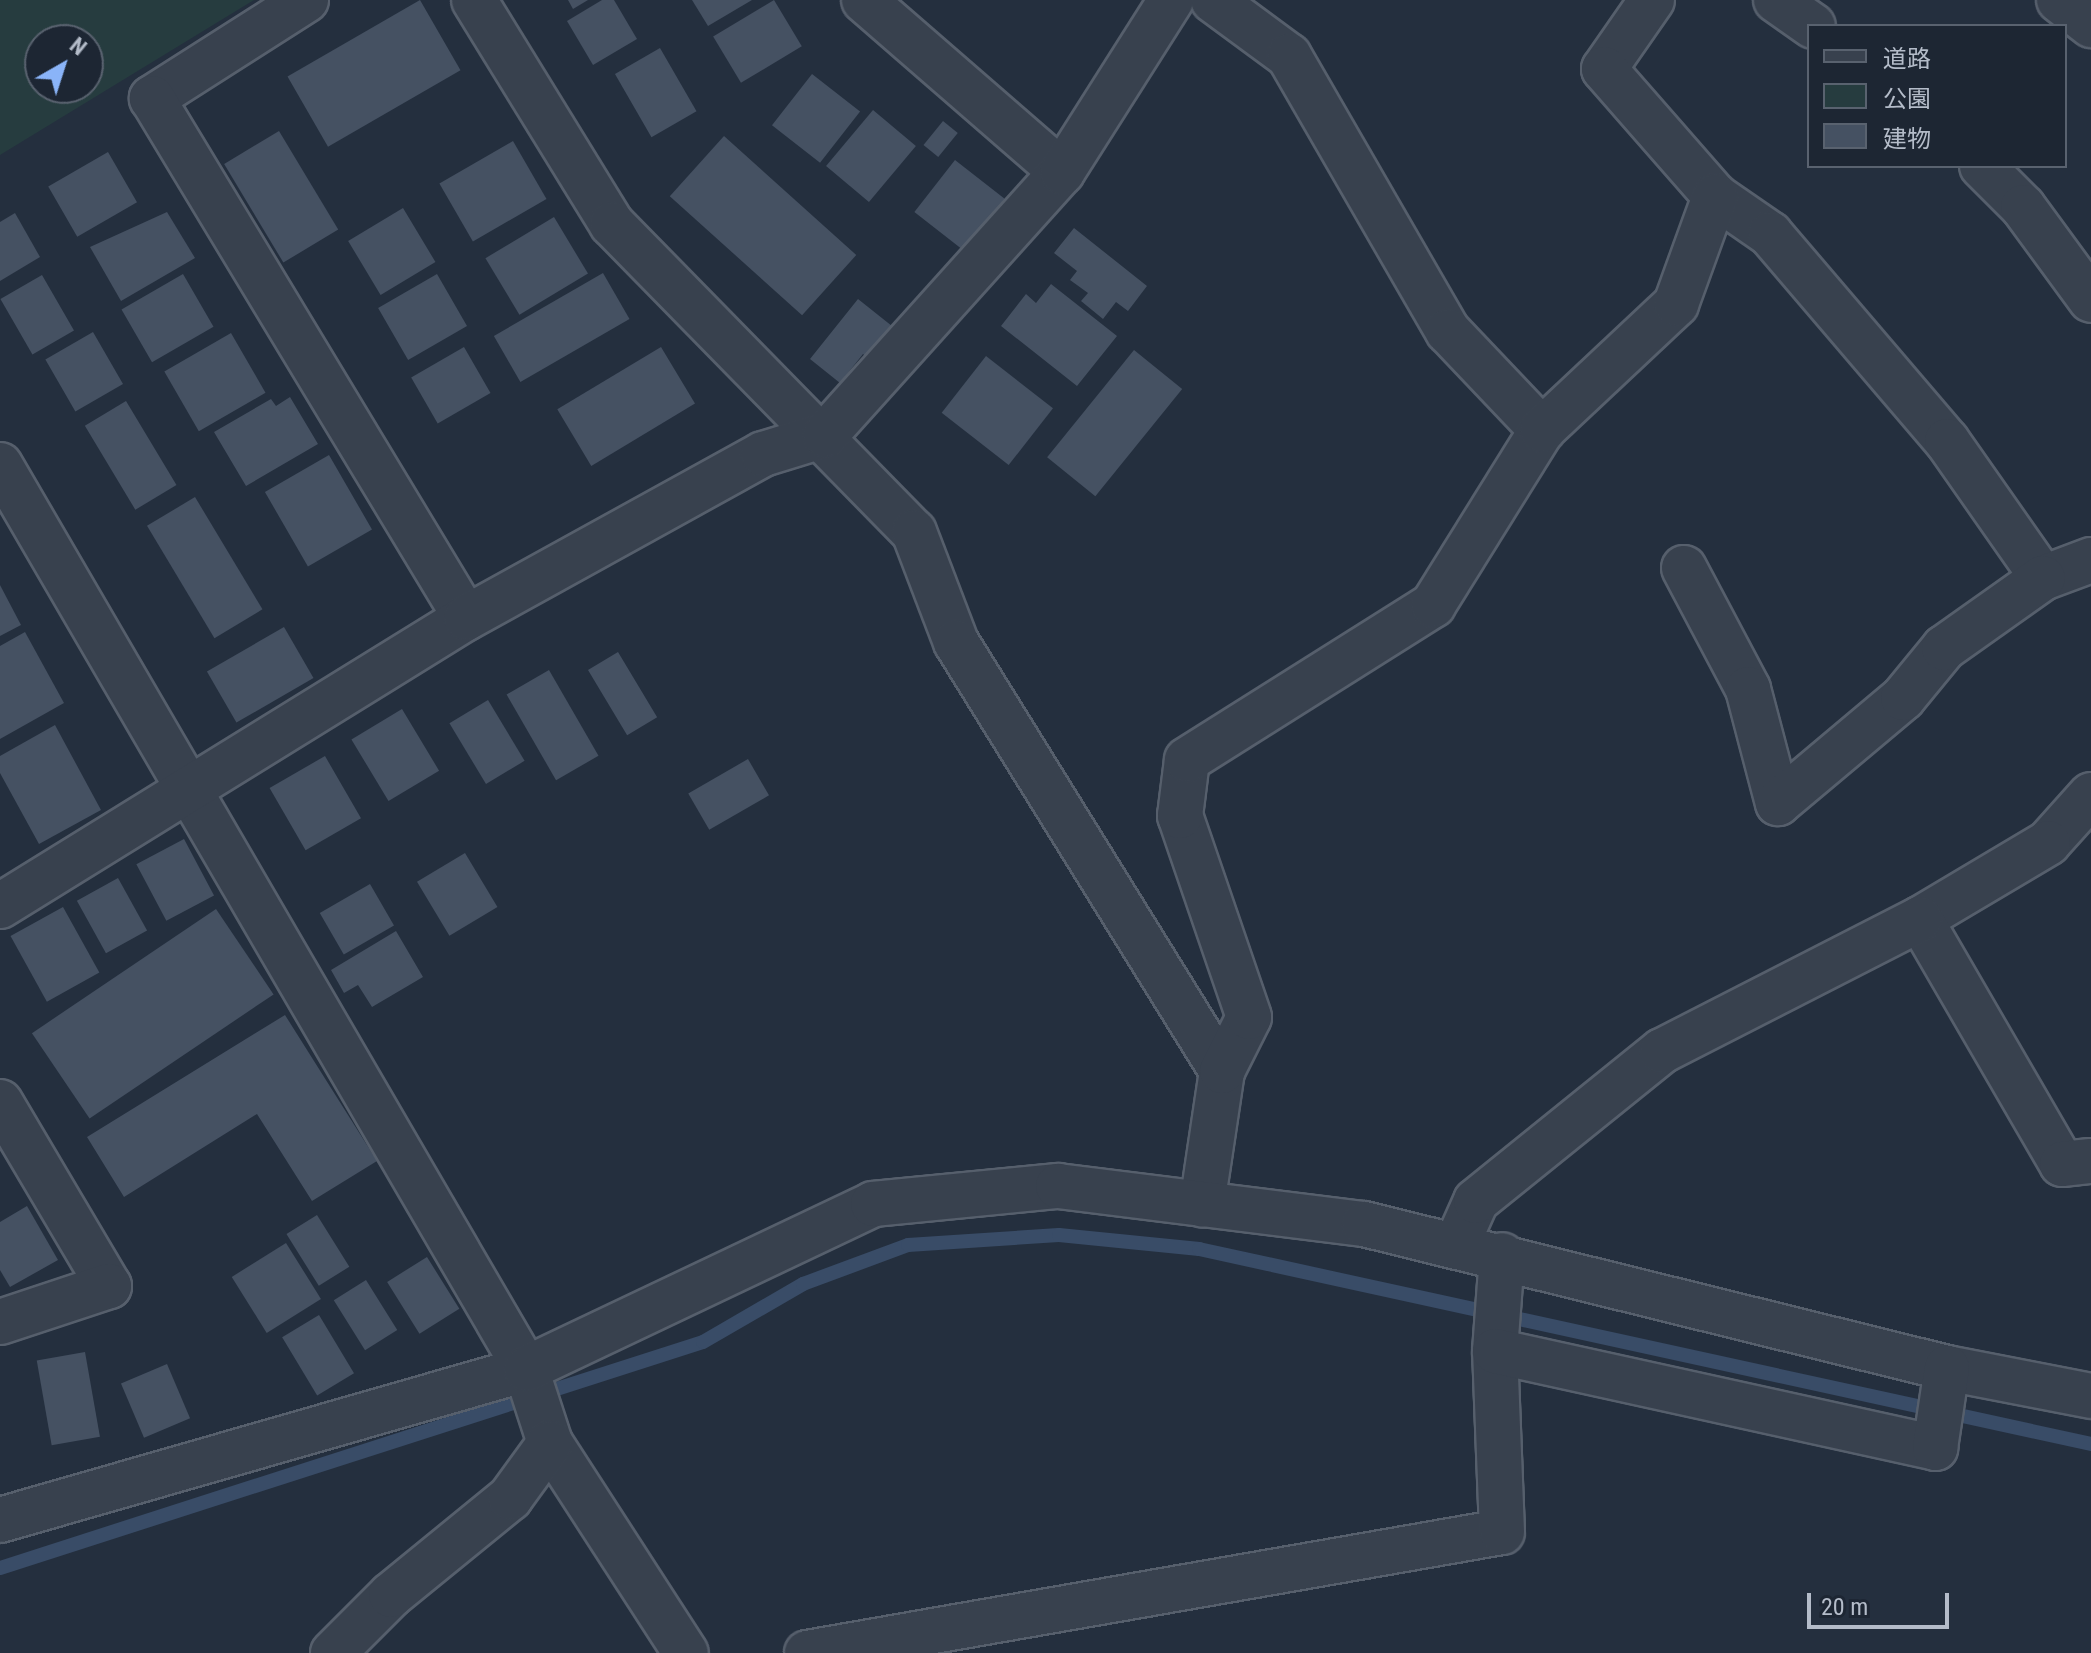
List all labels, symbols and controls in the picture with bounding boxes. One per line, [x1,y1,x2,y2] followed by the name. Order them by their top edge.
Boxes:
[24,24,104,104] north arrow
[1807,24,2067,168] legend
[65,33,91,60] text: N
[1883,45,1931,73] text: 道路
[1883,85,1931,113] text: 公園
[1883,125,1931,153] text: 建物
[1811,1577,1953,1627] scale bar
[1821,1593,1868,1621] text: 20 m

